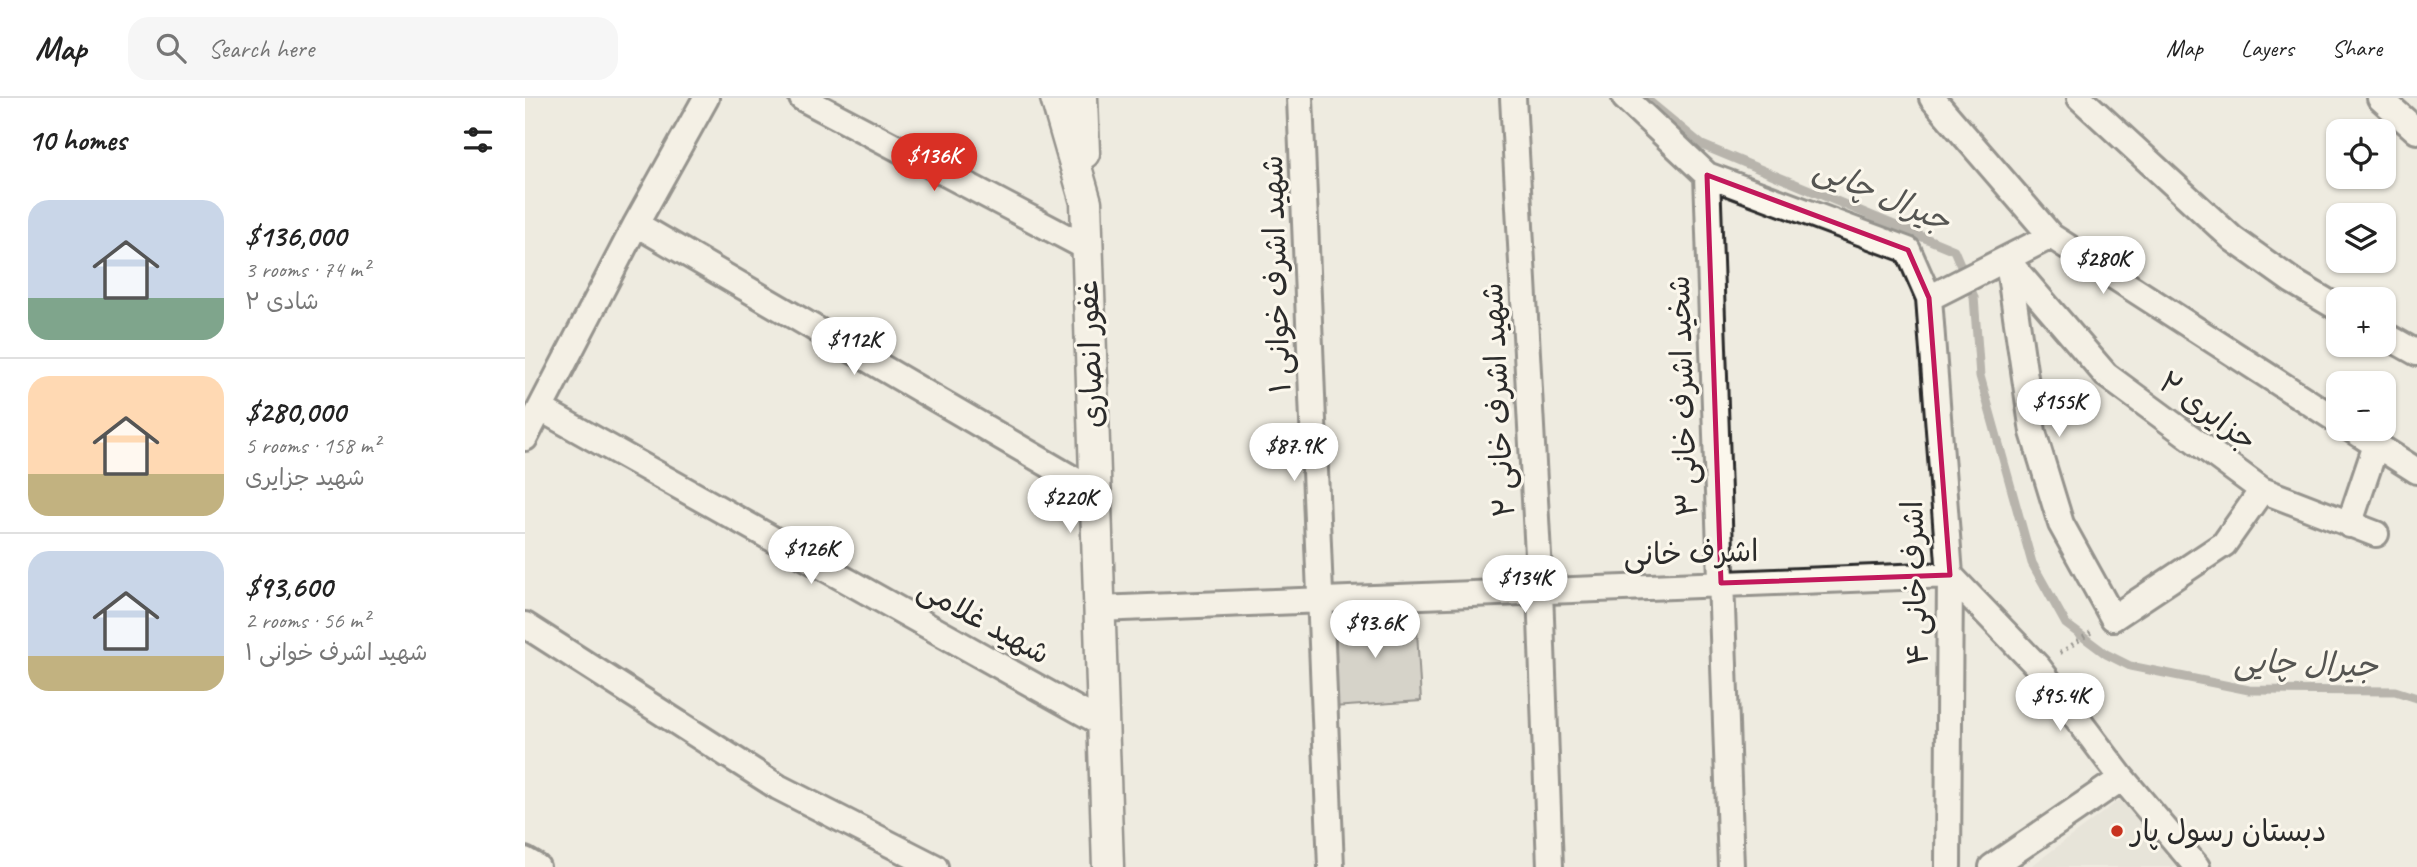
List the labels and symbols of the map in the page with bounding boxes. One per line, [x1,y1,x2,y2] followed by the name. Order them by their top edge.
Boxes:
[885,134,983,193] pin: $136K
[1808,147,1958,242] water label: جیرال چایی
[1253,154,1299,394] street label: شهید اشرف خوانی ۱
[2054,236,2152,296] pin: $280K
[1660,275,1706,517] street label: شخید اشرف خانی ۳
[1068,279,1112,429] street label: غفور انصاری
[1473,282,1523,518] street label: شهید اشرف خانی ۲
[805,317,903,377] pin: $112K
[2152,363,2264,459] street label: جزایری ۲
[2010,380,2108,439] pin: $155K
[1237,424,1351,483] pin: $87.9K
[1021,476,1119,535] pin: $220K
[1893,500,1937,666] street label: اشرف خانی ۴
[762,526,860,586] pin: $126K
[1623,532,1759,574] street label: اشرف خانی
[1476,556,1574,615] pin: $134K
[911,569,1057,673] street label: شهید غلامی
[1318,601,1432,660] pin: $93.6K
[2233,640,2380,687] water label: جیرال چایی
[2003,674,2117,733] pin: $95.4K
[2128,812,2327,850] place label: دبستان رسول پار
[2109,823,2125,839] marker: دبستان رسول پار

